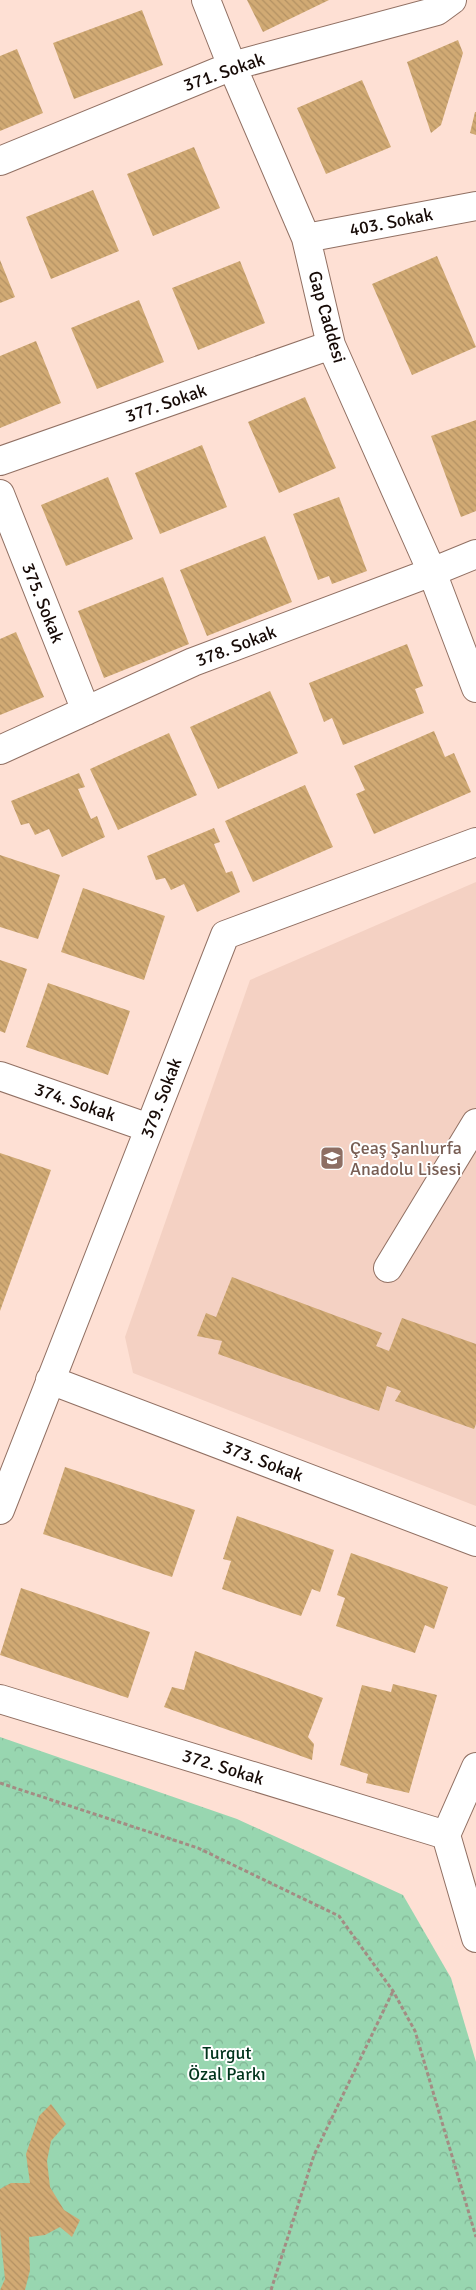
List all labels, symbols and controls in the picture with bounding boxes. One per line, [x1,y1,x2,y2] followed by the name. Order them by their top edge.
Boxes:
[181,48,267,96] street label: 371. Sokak
[347,203,435,241] street label: 403. Sokak
[303,268,351,366] street label: Gap Caddesi
[123,379,209,427] street label: 377. Sokak
[17,560,69,646] street label: 375. Sokak
[193,621,279,671] street label: 378. Sokak
[136,1055,186,1141] street label: 379. Sokak
[32,1078,118,1126] street label: 374. Sokak
[350,1137,462,1180] place label: Çeaş Şanlıurfa Anadolu Lisesi
[319,1145,345,1171] school or university icon: Çeaş Şanlıurfa Anadolu Lisesi
[220,1436,306,1486] street label: 373. Sokak
[179,1744,267,1790] street label: 372. Sokak
[188,2042,266,2085] park label: Turgut Özal Parkı

